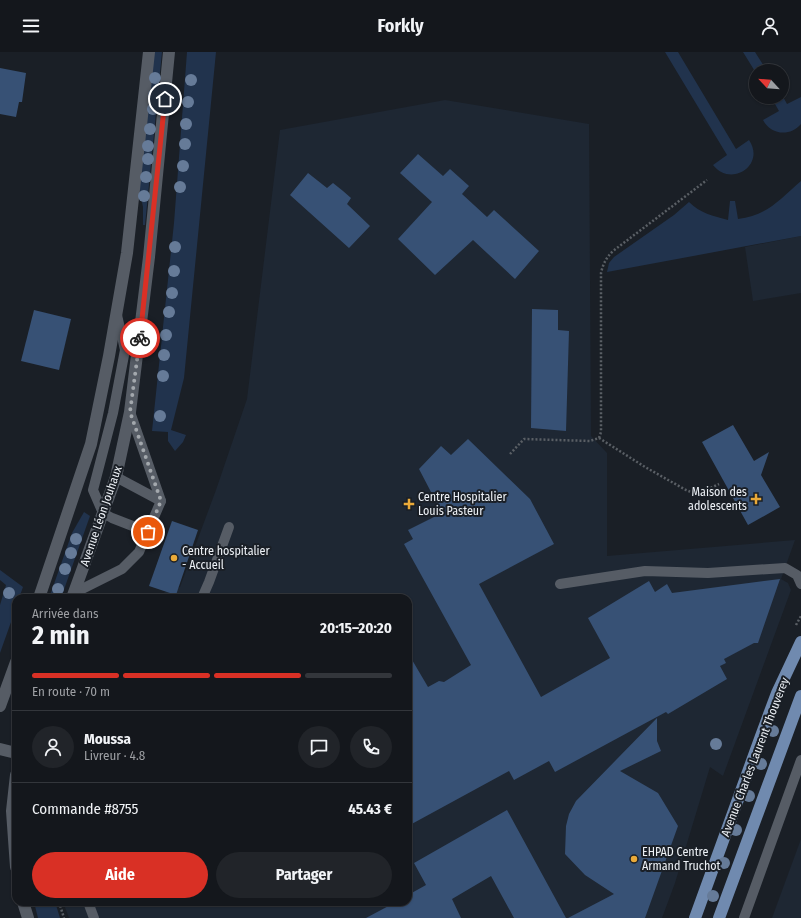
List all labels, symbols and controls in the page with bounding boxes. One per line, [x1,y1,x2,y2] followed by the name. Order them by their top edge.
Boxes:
[20,15,42,37] icon: menu
[378,15,423,37] text: Forkly
[759,15,781,37] icon: person
[749,64,789,104] north arrow
[749,64,789,104] map controls
[148,82,182,116] pin
[154,88,176,110] icon: home
[120,318,160,358] courier
[129,327,151,349] icon: bike
[77,463,125,568] street label: Avenue Léon Jouhaux
[688,485,747,513] place label: Maison des adolescents
[418,490,507,518] place label: Centre Hospitalier Louis Pasteur
[750,493,762,505] marker: Maison des adolescents
[403,498,415,510] marker: Centre Hospitalier Louis Pasteur
[131,515,165,549] pin
[137,521,159,543] icon: bag
[182,544,271,572] place label: Centre hospitalier - Accueil
[169,553,179,563] marker: Centre hospitalier - Accueil
[32,606,99,621] text: Arrivée dans
[320,619,392,637] text: 20:15–20:20
[32,620,90,651] text: 2 min
[718,675,792,839] street label: Avenue Charles Laurent Thouverey
[32,684,110,699] text: En route · 70 m
[32,726,74,768] button: person
[298,726,340,768] button: chat
[350,726,392,768] button: phone
[84,730,131,748] text: Moussa
[84,748,145,763] text: Livreur · 4.8
[32,800,138,818] text: Commande #8755
[348,800,392,818] text: 45.43 €
[642,845,721,873] place label: EHPAD Centre Armand Truchot
[32,852,208,898] button: Aide
[216,852,392,898] button: Partager
[629,854,639,864] marker: EHPAD Centre Armand Truchot

